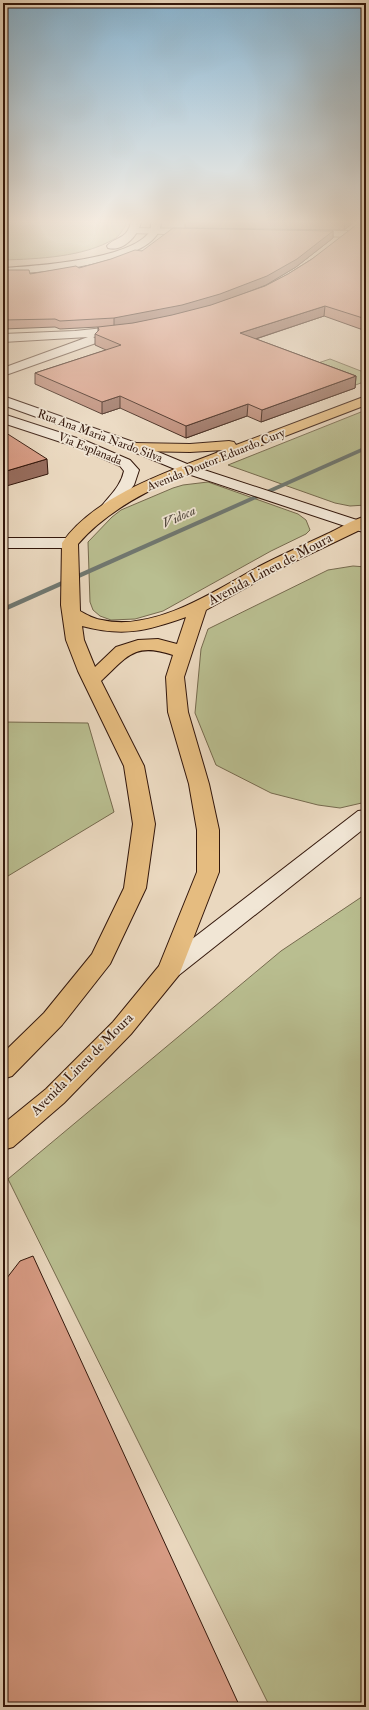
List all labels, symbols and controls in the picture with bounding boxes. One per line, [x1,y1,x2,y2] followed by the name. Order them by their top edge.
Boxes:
[35,406,166,466] street label: Rua Ana Maria Nardo Silva
[144,425,288,495] street label: Avenida Doutor Eduardo Cury
[56,429,125,469] street label: Via Esplanada
[160,503,198,531] water label: Vidoca
[204,529,335,609] street label: Avenida Lineu de Moura
[27,1009,137,1119] street label: Avenida Lineu de Moura

